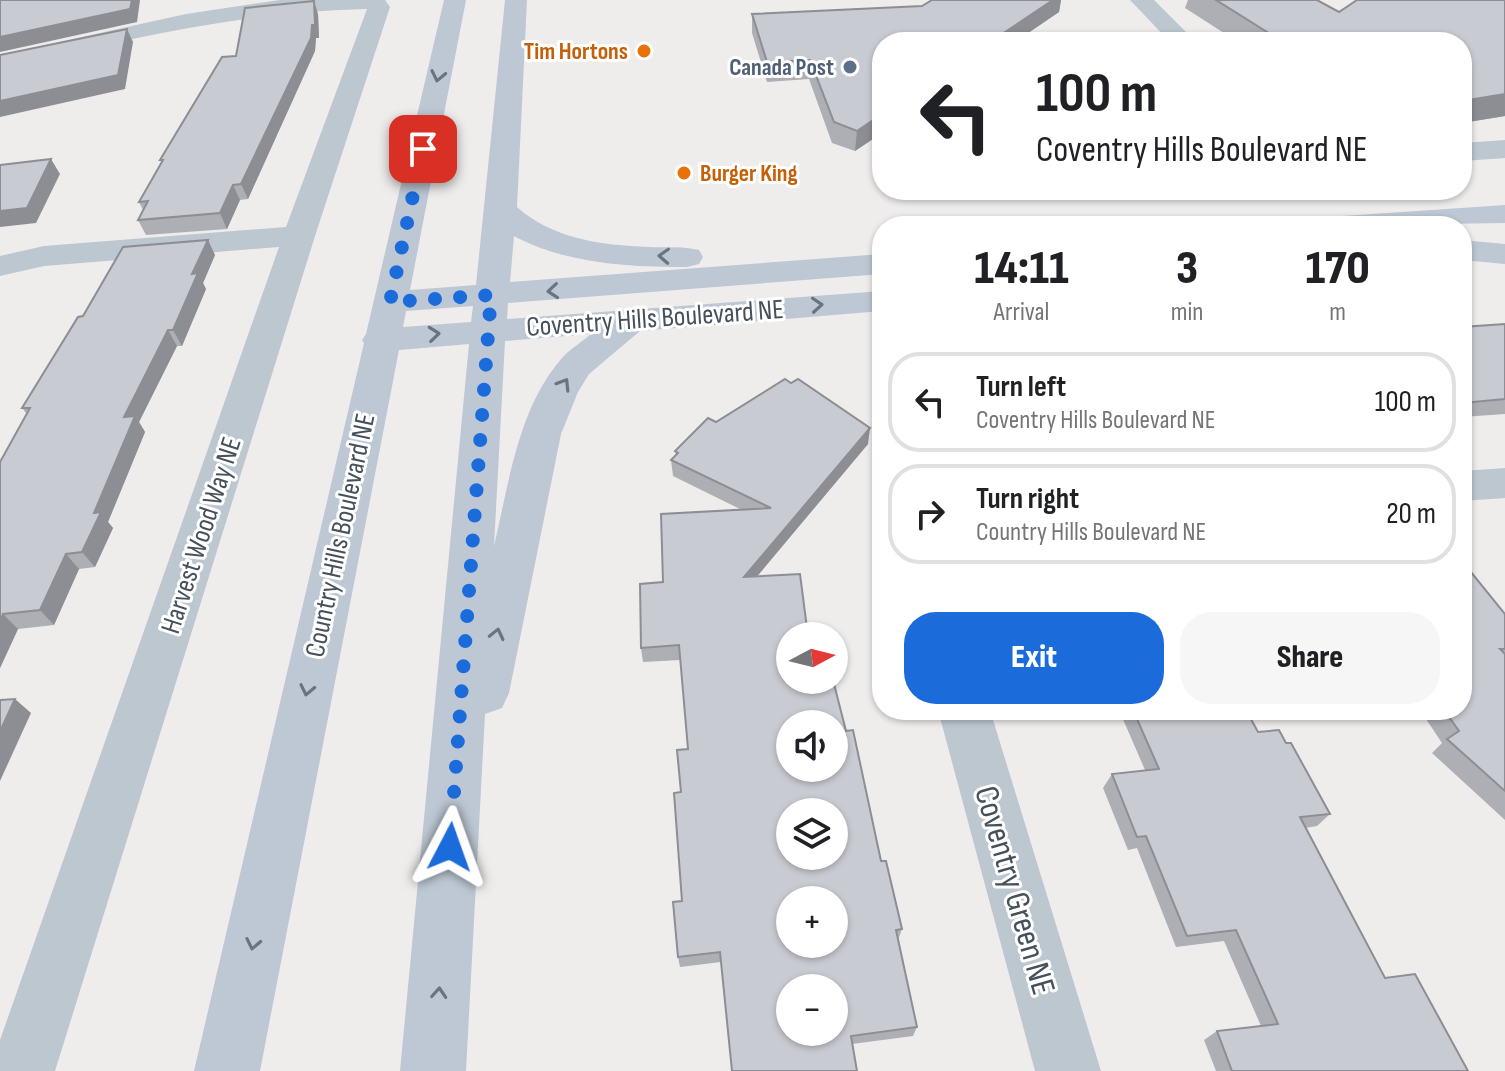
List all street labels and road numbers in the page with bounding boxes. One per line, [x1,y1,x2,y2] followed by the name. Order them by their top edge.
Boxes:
[525,293,785,344] street label: Coventry Hills Boulevard NE
[299,411,382,660] street label: Country Hills Boulevard NE
[154,433,249,638] street label: Harvest Wood Way NE
[965,781,1064,999] street label: Coventry Green NE

